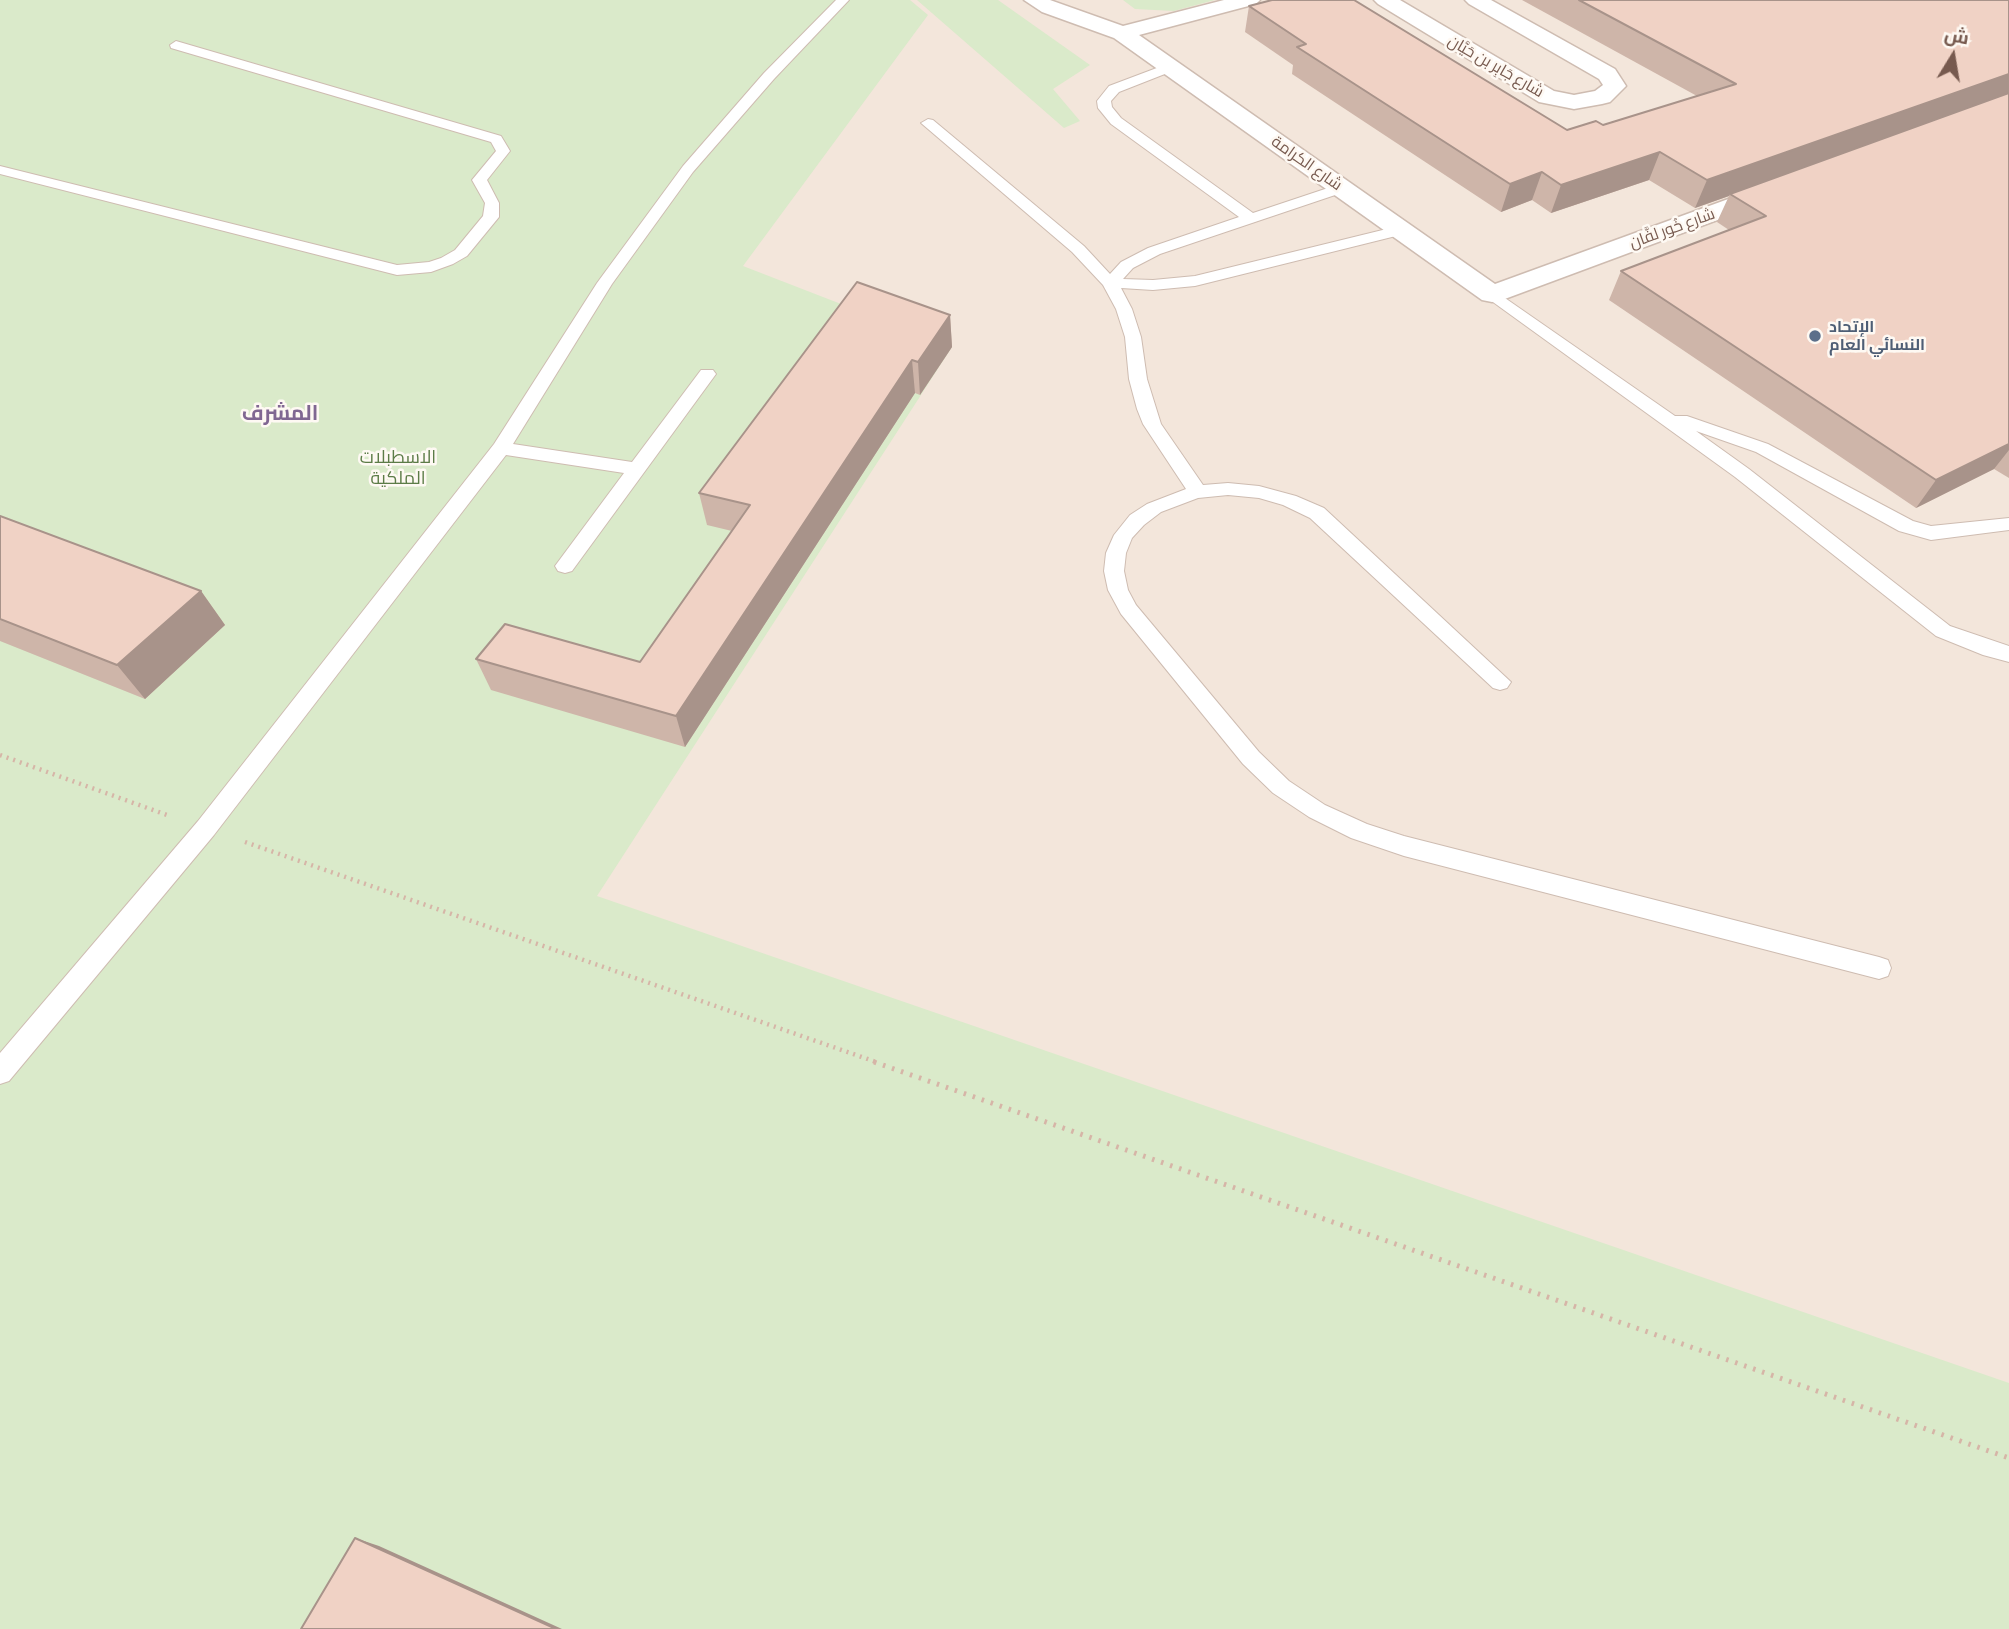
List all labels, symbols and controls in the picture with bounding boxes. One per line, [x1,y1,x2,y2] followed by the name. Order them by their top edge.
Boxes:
[1918,21,1988,91] north arrow
[1943,21,1971,49] text: ش
[1445,31,1547,101] street label: شارع جَابِر بن حَيَّان
[1268,132,1346,194] street label: شارع الكرامة
[1627,204,1717,252] street label: شارع خُور لفَّان
[1829,317,1925,355] place label: الإتحاد النسائي العام
[1807,328,1823,344] marker: الإتحاد النسائي العام
[242,400,318,426] district label: المشرف
[360,446,436,489] park label: الاسطبلات الملكية

